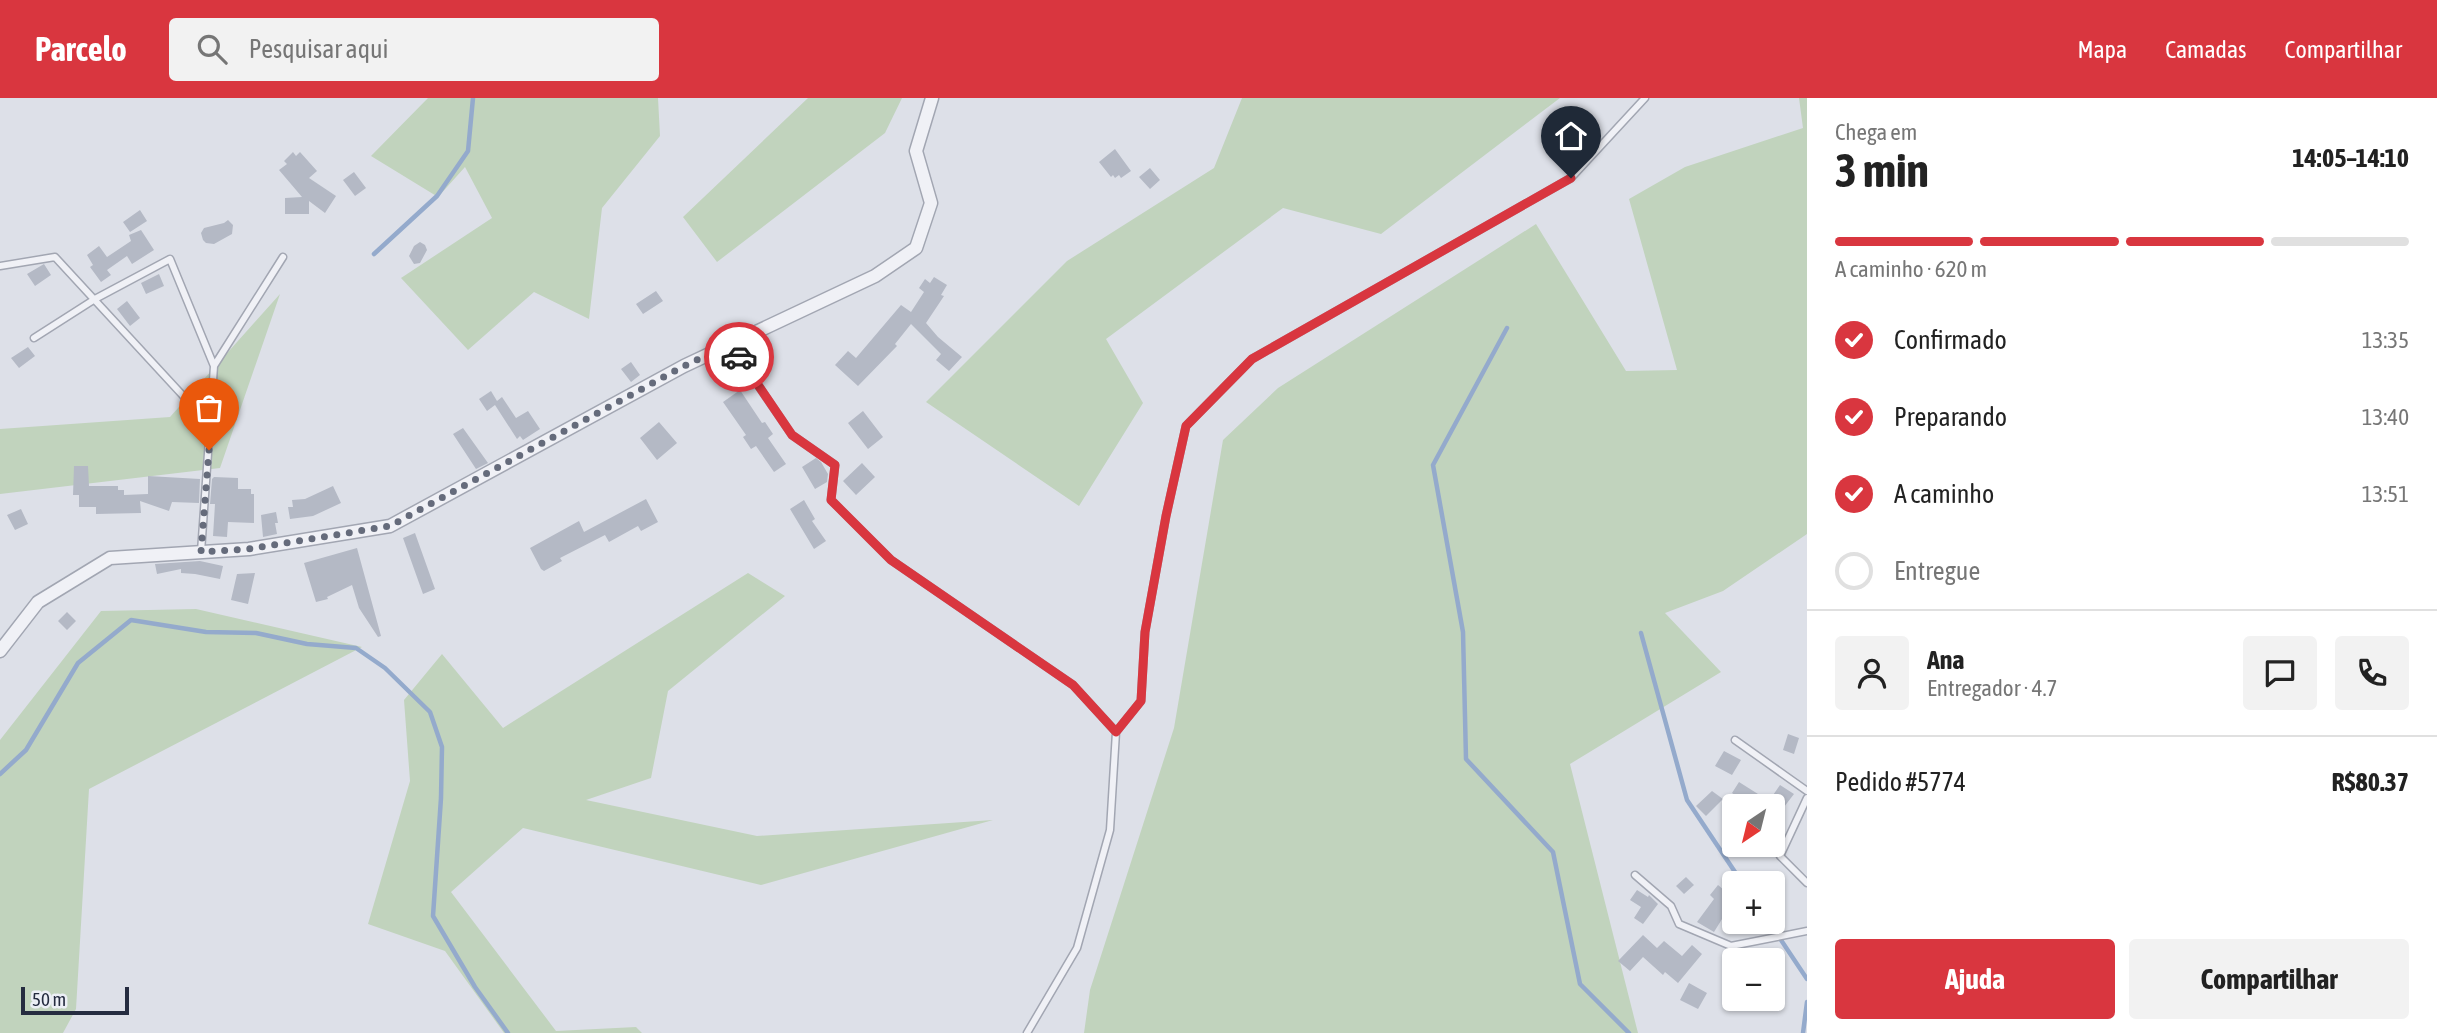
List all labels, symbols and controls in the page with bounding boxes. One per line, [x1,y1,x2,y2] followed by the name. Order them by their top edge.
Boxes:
[169,18,659,81] search box
[35,30,127,68] text: Parcelo
[193,30,231,68] icon: search
[249,34,389,64] text: Pesquisar aqui
[2077,36,2127,63] text: Mapa
[2165,36,2247,63] text: Camadas
[2285,36,2402,63] text: Compartilhar
[1541,106,1601,178] pin
[1552,117,1590,155] icon: home
[1835,119,1917,145] text: Chega em
[2292,143,2409,173] text: 14:05–14:10
[1835,144,1929,197] text: 3 min
[1835,256,1987,282] text: A caminho · 620 m
[1835,321,1873,359] icon: check
[704,322,774,392] courier
[1894,325,2007,355] text: Confirmado
[2362,327,2409,353] text: 13:35
[720,338,758,376] icon: car
[179,378,239,450] pin
[190,389,228,427] icon: bag
[1835,398,1873,436] icon: check
[1894,402,2007,432] text: Preparando
[2362,404,2409,430] text: 13:40
[1835,475,1873,513] icon: check
[1894,479,1994,509] text: A caminho
[2362,481,2409,507] text: 13:51
[1894,556,1980,586] text: Entregue
[1835,636,1909,710] button: person
[2243,636,2317,710] button: chat
[2335,636,2409,710] button: phone
[1927,645,1964,675] text: Ana
[1927,675,2057,701] text: Entregador · 4.7
[1835,767,1966,797] text: Pedido #5774
[2332,767,2409,797] text: R$80.37
[1722,794,1785,858] north arrow
[1722,794,1785,1011] map controls
[1722,871,1785,934] button: +
[1835,939,2115,1019] button: Ajuda
[2129,939,2409,1019] button: Compartilhar
[1722,948,1785,1011] button: −
[21,984,130,1016] scale bar
[32,988,66,1010] text: 50 m

